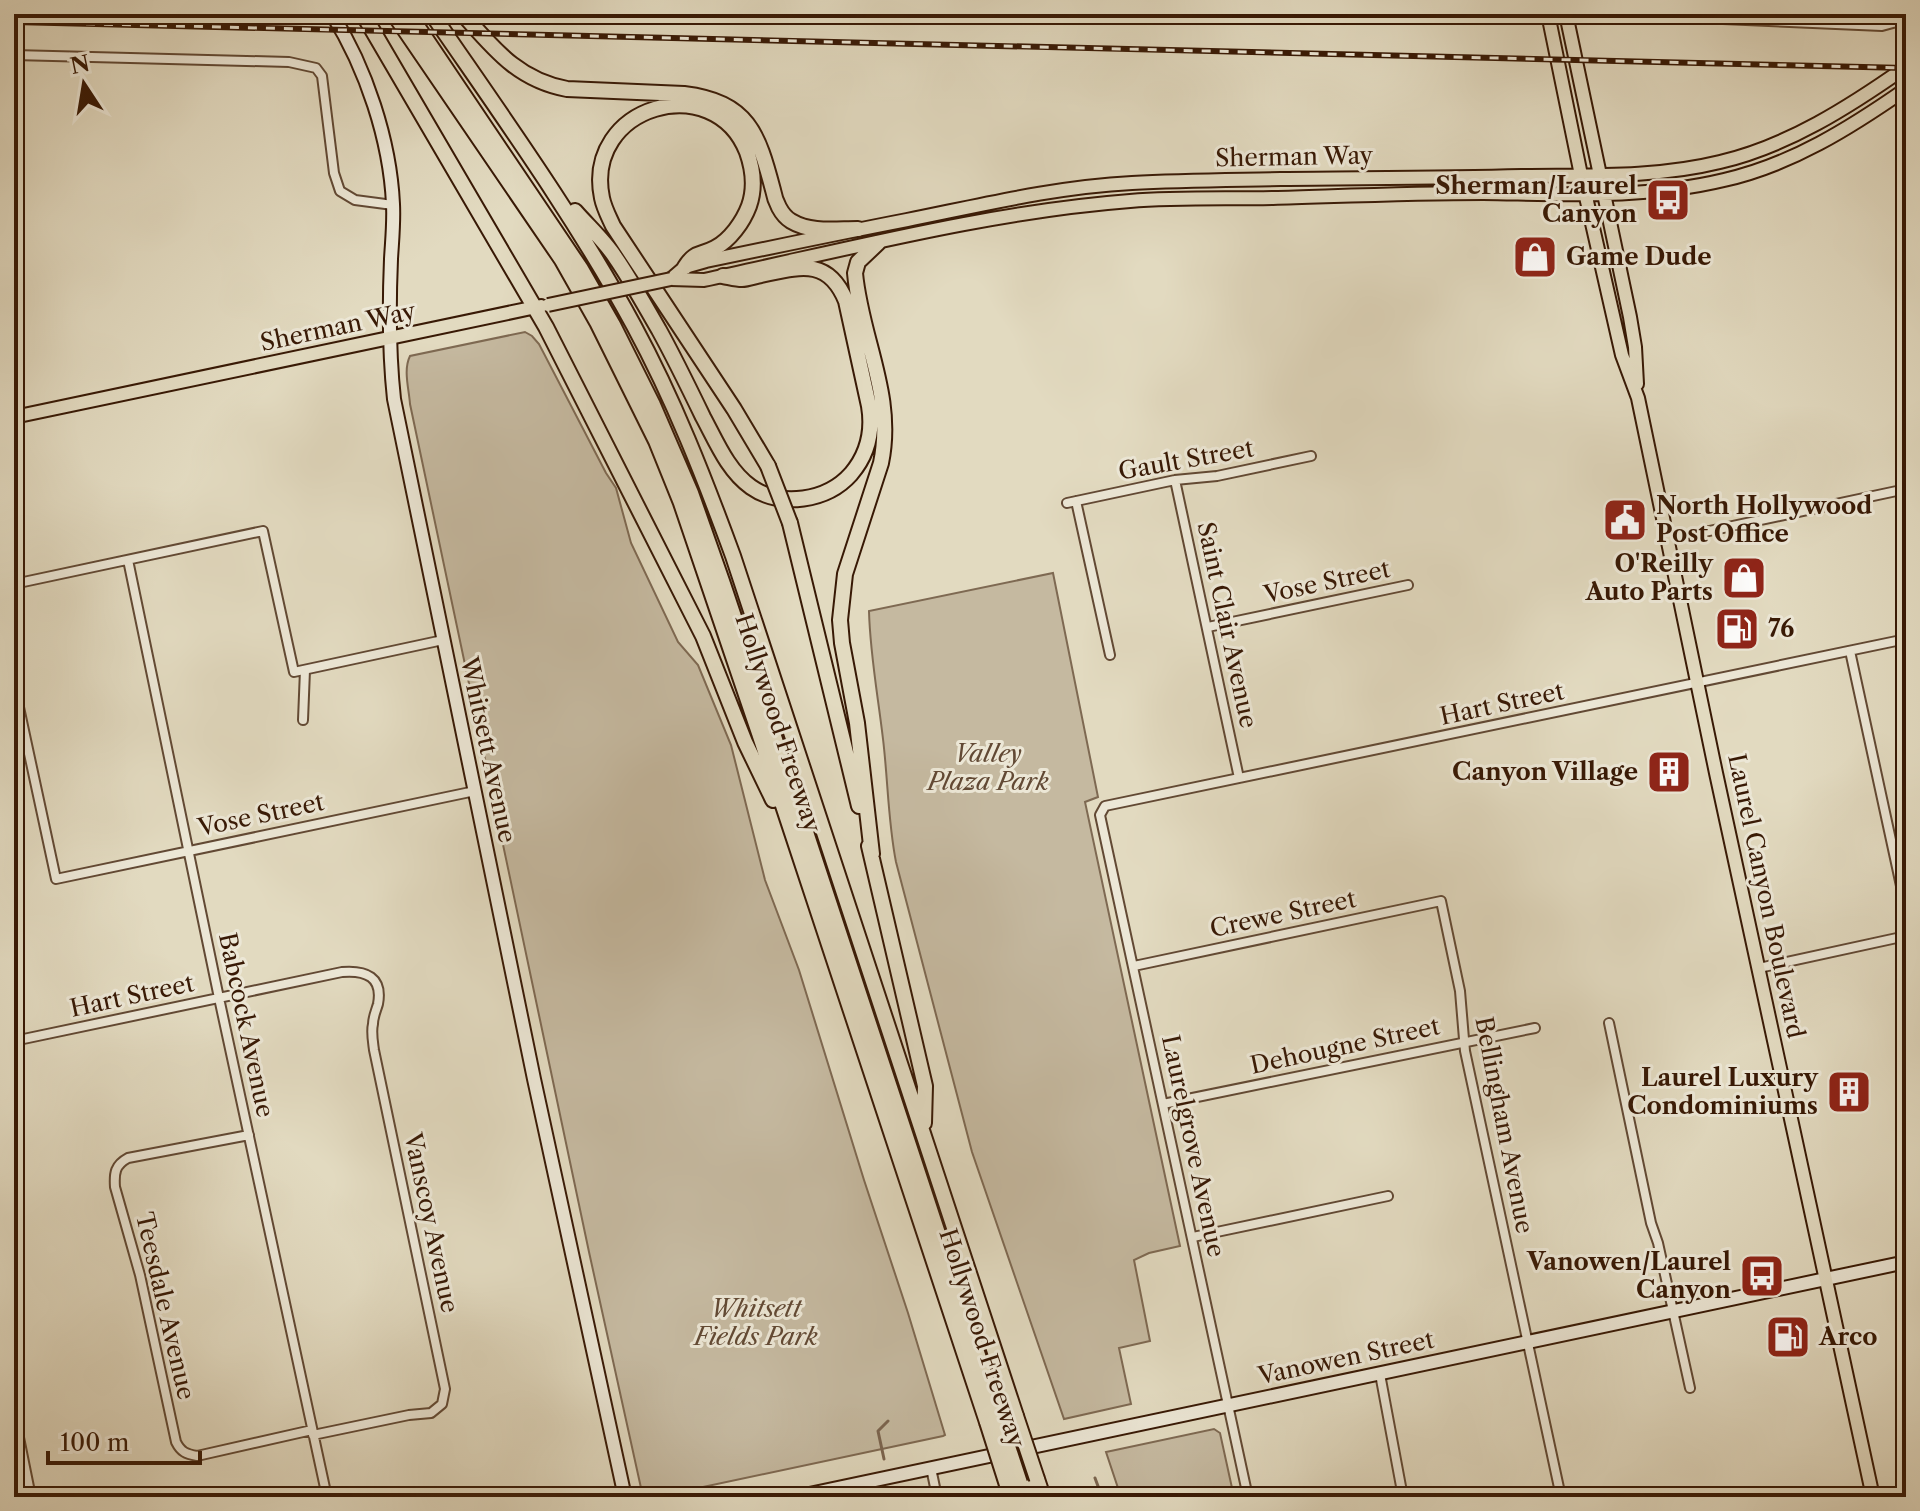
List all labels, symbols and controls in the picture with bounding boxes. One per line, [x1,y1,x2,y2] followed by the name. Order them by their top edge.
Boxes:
[44,44,124,124] north arrow
[68,50,92,80] text: N
[1215,141,1374,172] street label: Sherman Way
[1435,171,1638,228] place label: Sherman/Laurel Canyon
[1644,176,1692,224] bus stop icon: Sherman/Laurel Canyon
[1511,233,1559,281] shop icon: Game Dude
[1566,242,1712,271] place label: Game Dude
[258,296,419,357] street label: Sherman Way
[1116,433,1256,486] street label: Gault Street
[1656,491,1872,548] place label: North Hollywood Post Office
[1601,496,1649,544] public building icon: North Hollywood Post Office
[1191,519,1264,731] street label: Saint Clair Avenue
[1585,549,1714,606] place label: O'Reilly Auto Parts
[1260,554,1393,609] street label: Vose Street
[1720,554,1768,602] shop icon: O'Reilly Auto Parts
[1713,605,1761,653] fuel station icon: 76
[729,610,828,836] street label: Hollywood Freeway
[1768,614,1794,643] place label: 76
[454,653,522,845] street label: Whitsett Avenue
[1437,676,1567,731] street label: Hart Street
[925,739,1049,796] park label: Valley Plaza Park
[1645,748,1693,796] building icon: Canyon Village
[1722,751,1811,1041] street label: Laurel Canyon Boulevard
[1452,757,1638,786] place label: Canyon Village
[194,787,327,842] street label: Vose Street
[1207,884,1359,943] street label: Crewe Street
[213,930,280,1120] street label: Babcock Avenue
[67,968,197,1023] street label: Hart Street
[1248,1011,1443,1080] street label: Dehougne Street
[1469,1014,1540,1236] street label: Bellingham Avenue
[1156,1032,1231,1260] street label: Laurelgrove Avenue
[1627,1063,1819,1120] place label: Laurel Luxury Condominiums
[1825,1068,1873,1116] building icon: Laurel Luxury Condominiums
[398,1129,465,1316] street label: Vanscoy Avenue
[130,1209,201,1402] street label: Teesdale Avenue
[933,1225,1032,1451] street label: Hollywood Freeway
[1526,1247,1732,1304] place label: Vanowen/Laurel Canyon
[1738,1252,1786,1300] bus stop icon: Vanowen/Laurel Canyon
[692,1294,818,1351] park label: Whitsett Fields Park
[1764,1313,1812,1361] fuel station icon: Arco
[1818,1322,1878,1351] place label: Arco
[1254,1325,1437,1391] street label: Vanowen Street
[48,1415,200,1465] scale bar
[60,1428,129,1457] text: 100 m

